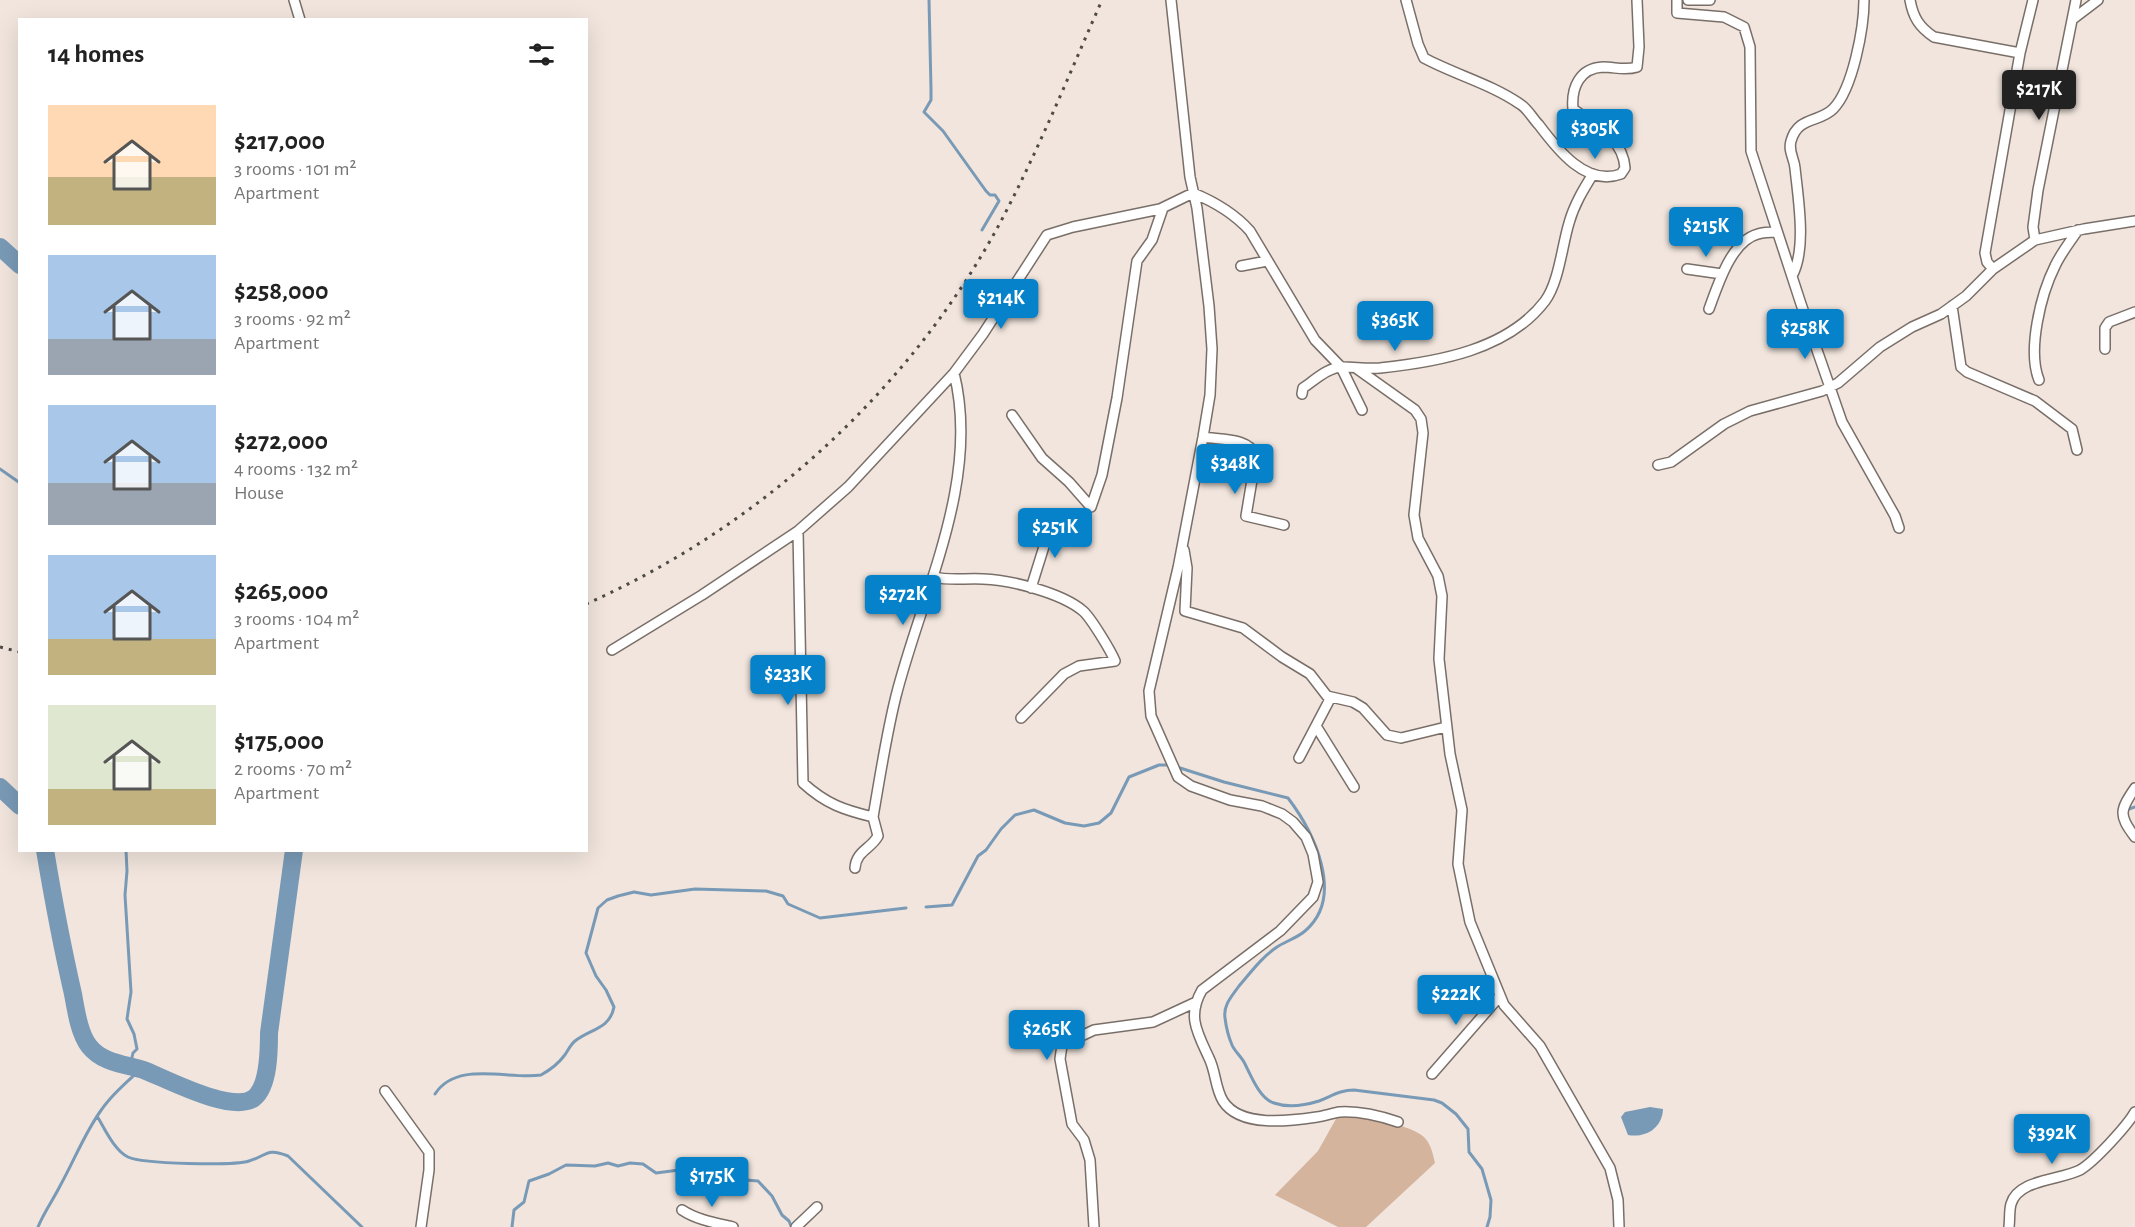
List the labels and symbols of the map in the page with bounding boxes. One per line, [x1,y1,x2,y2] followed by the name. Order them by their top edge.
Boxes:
[1997,70,2081,121] pin: $217K
[1553,109,1637,160] pin: $305K
[1664,207,1748,258] pin: $215K
[959,279,1043,330] pin: $214K
[1353,301,1437,352] pin: $365K
[1763,309,1847,360] pin: $258K
[1193,444,1277,495] pin: $348K
[1013,508,1097,559] pin: $251K
[861,575,945,626] pin: $272K
[746,655,830,706] pin: $233K
[1414,975,1498,1026] pin: $222K
[1005,1010,1089,1061] pin: $265K
[2010,1114,2094,1165] pin: $392K
[670,1157,754,1208] pin: $175K

